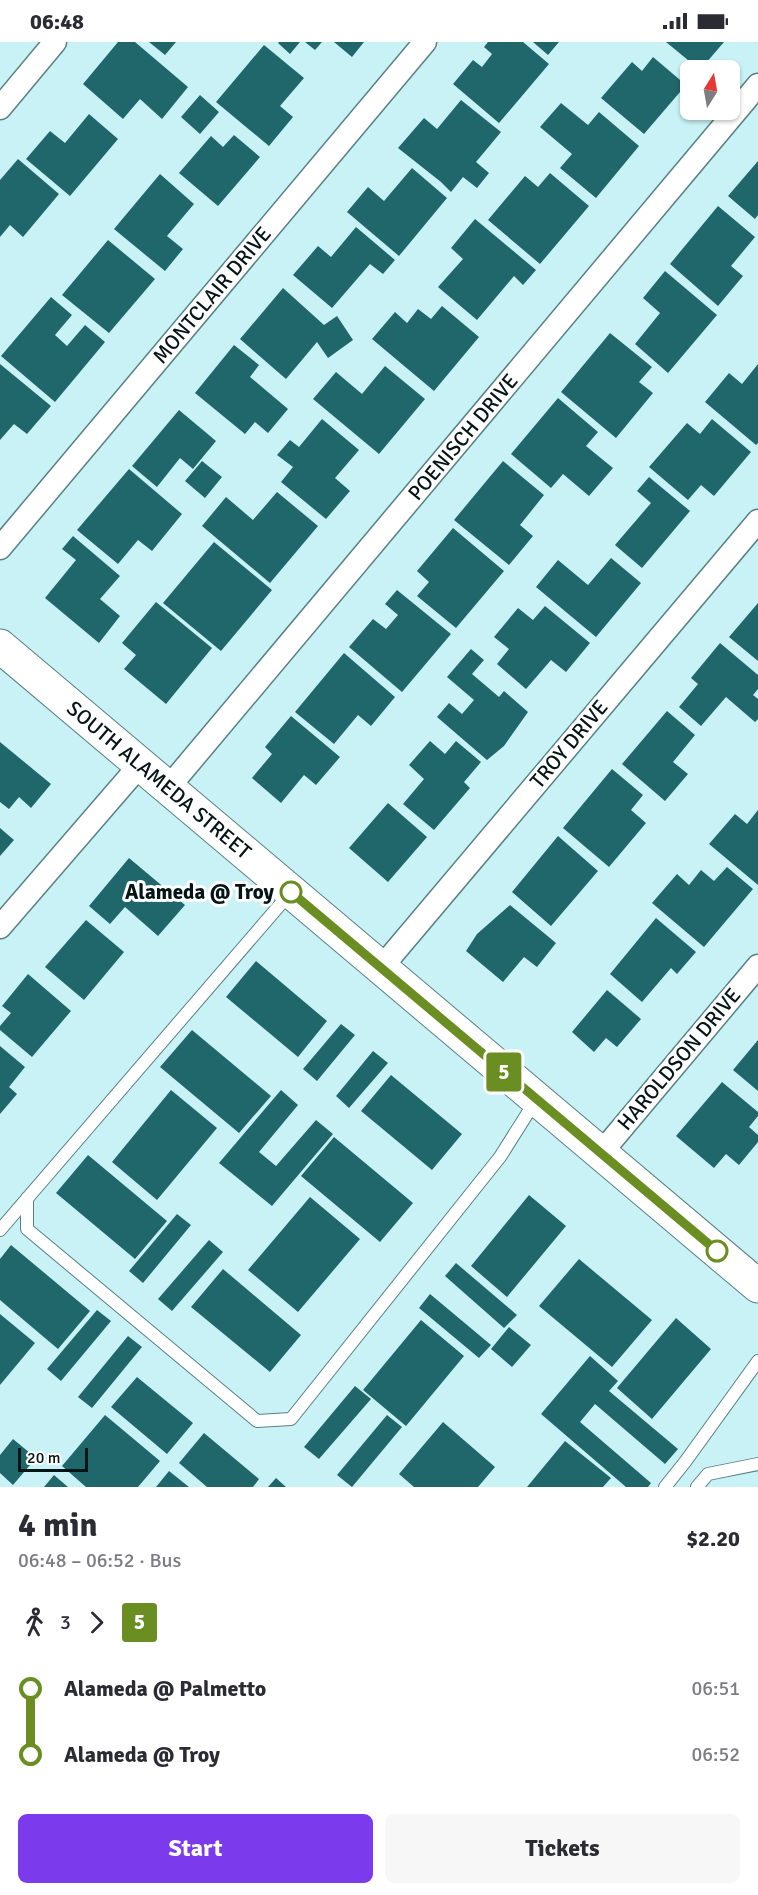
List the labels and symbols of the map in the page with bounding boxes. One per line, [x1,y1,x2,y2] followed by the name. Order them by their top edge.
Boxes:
[680,60,740,120] north arrow
[147,221,277,369] street label: MONTCLAIR DRIVE
[402,368,524,506] street label: POENISCH DRIVE
[524,694,614,794] street label: TROY DRIVE
[61,695,257,865] street label: SOUTH ALAMEDA STREET
[125,879,275,905] place label: Alameda @ Troy
[280,881,302,903] marker: Alameda @ Troy
[612,982,746,1136] street label: HAROLDSON DRIVE
[484,1052,524,1092] line badge: 5
[706,1240,728,1262] unlabelled marker
[18,1445,88,1472] scale bar

